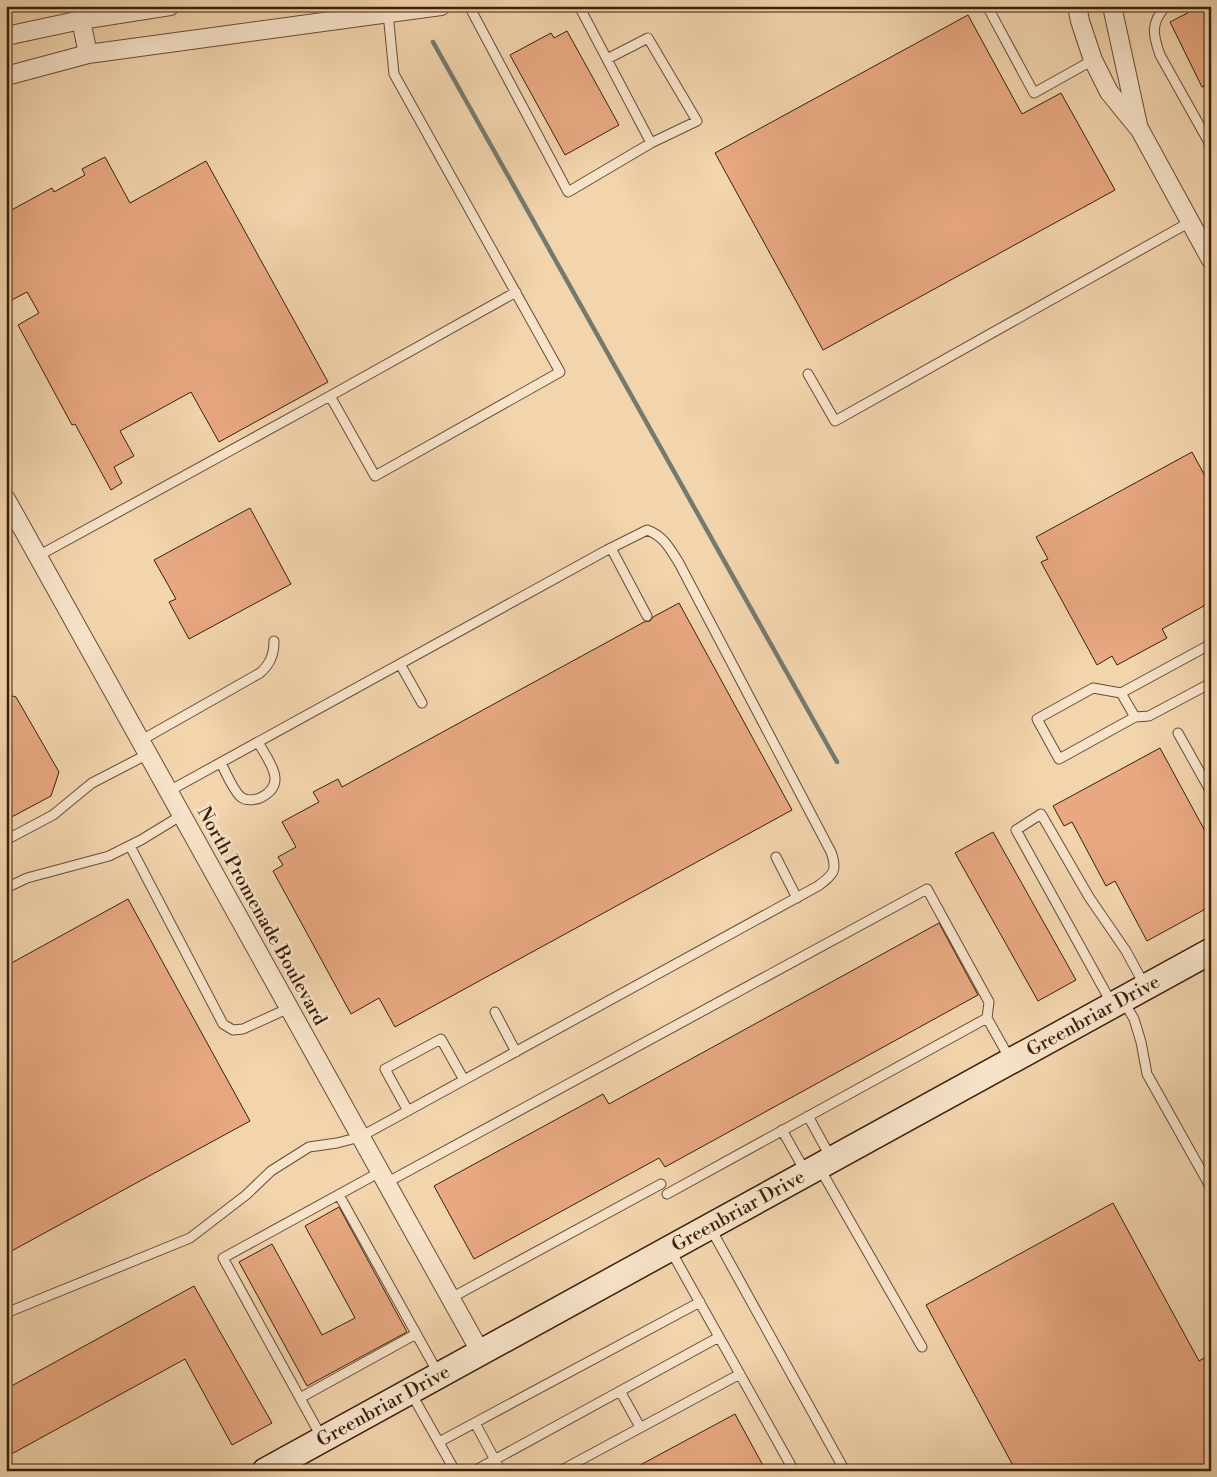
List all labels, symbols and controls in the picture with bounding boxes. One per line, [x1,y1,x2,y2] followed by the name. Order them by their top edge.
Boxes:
[192,802,332,1030] street label: North Promenade Boulevard
[1022,969,1164,1062] street label: Greenbriar Drive
[667,1165,809,1257] street label: Greenbriar Drive
[312,1360,454,1452] street label: Greenbriar Drive

